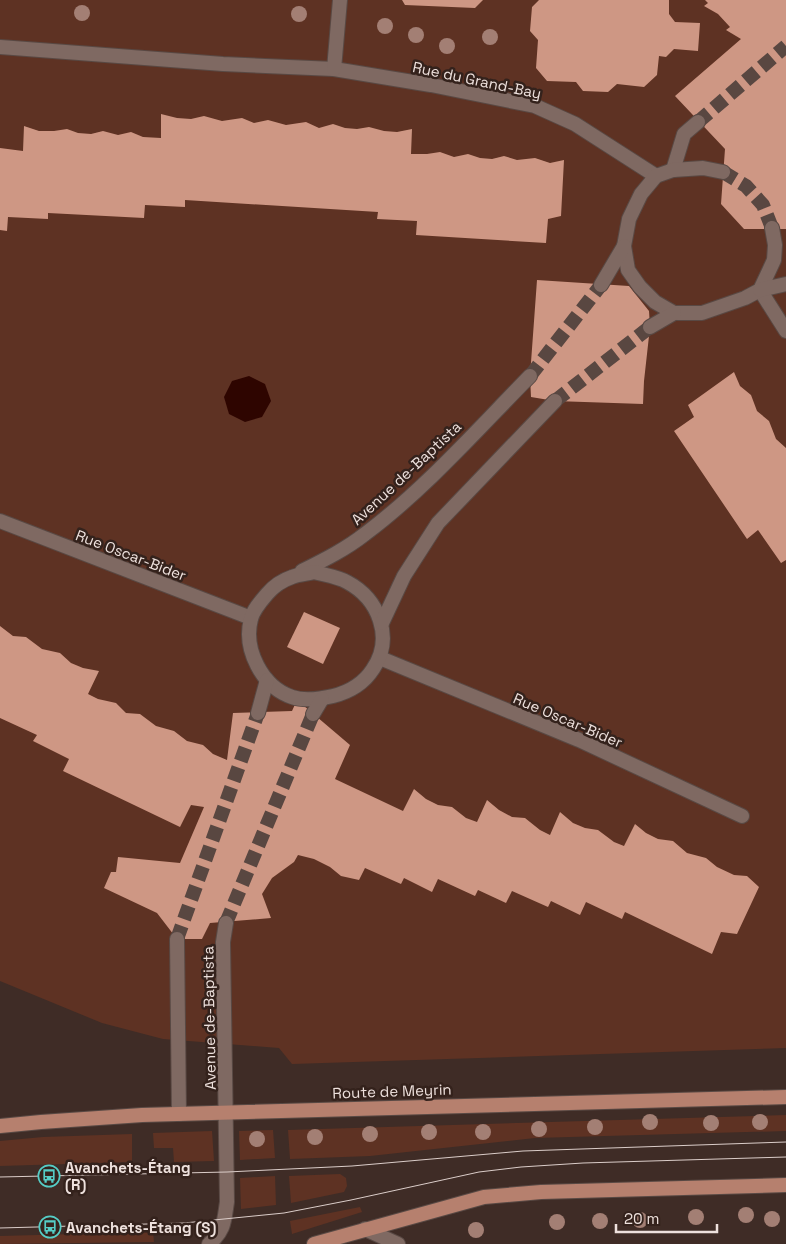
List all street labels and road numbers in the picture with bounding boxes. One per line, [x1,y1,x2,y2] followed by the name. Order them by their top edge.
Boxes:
[411,57,543,103] street label: Rue du Grand-Bay
[347,417,465,529] street label: Avenue de-Baptista
[73,525,189,585] street label: Rue Oscar-Bider
[510,688,626,752] street label: Rue Oscar-Bider
[198,946,220,1090] street label: Avenue de-Baptista
[332,1079,452,1103] street label: Route de Meyrin

